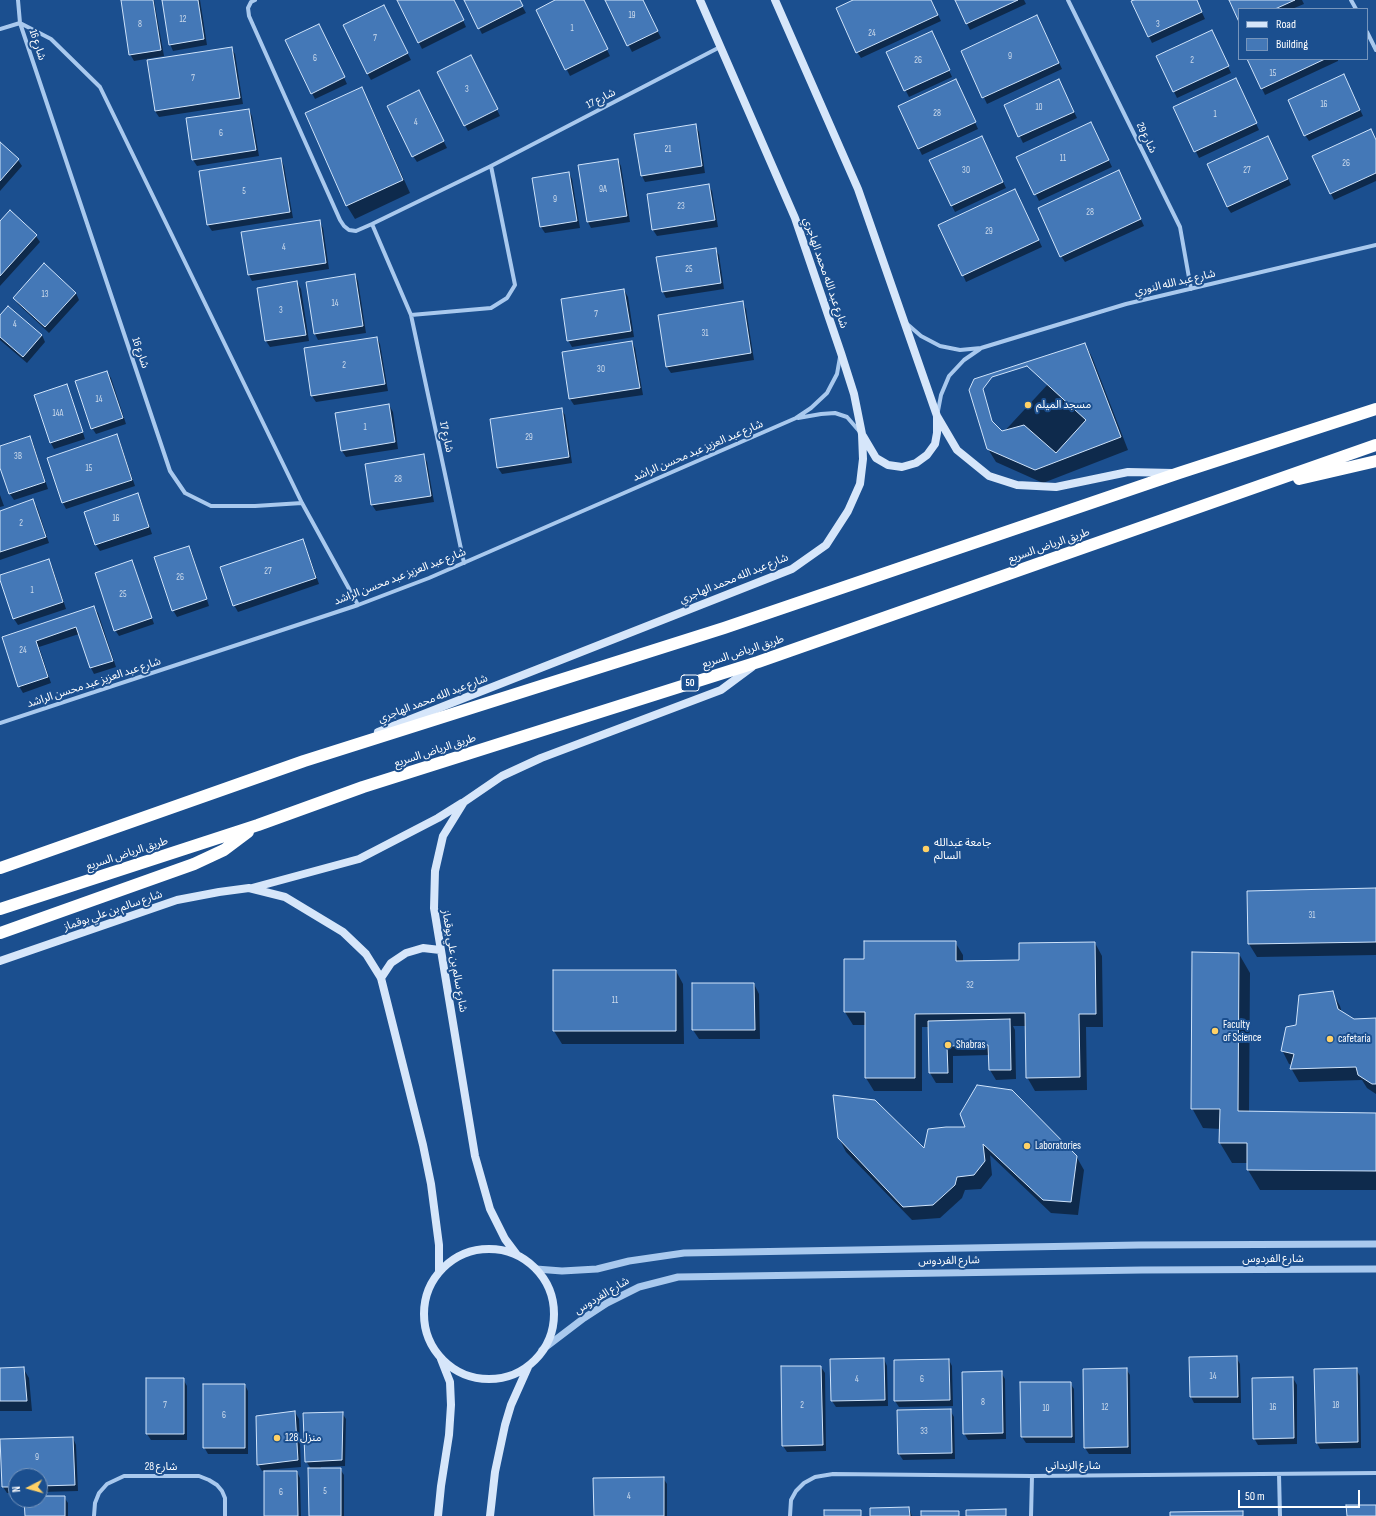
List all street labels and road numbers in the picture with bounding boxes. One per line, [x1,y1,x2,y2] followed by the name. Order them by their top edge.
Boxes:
[26,28,48,62] street label: شارع 16
[584,86,618,112] street label: شارع 17
[1133,120,1159,156] street label: شارع 29
[800,216,850,330] street label: شارع عبد الله محمد الهاجري
[1133,267,1217,299] street label: شارع عبد الله النوري
[129,336,151,370] street label: شارع 16
[631,418,765,484] street label: شارع عبد العزيز عبد محسن الراشد
[436,420,456,454] street label: شارع 17
[1006,526,1092,566] street label: طريق الرياض السريع
[332,546,468,608] street label: شارع عبد العزيز عبد محسن الراشد
[678,551,790,607] street label: شارع عبد الله محمد الهاجري
[700,633,786,671] street label: طريق الرياض السريع
[25,655,163,711] street label: شارع عبد العزيز عبد محسن الراشد
[376,672,490,726] street label: شارع عبد الله محمد الهاجري
[681,675,699,691] road number: 50
[392,732,478,770] street label: طريق الرياض السريع
[84,835,170,873] street label: طريق الرياض السريع
[62,888,164,934] street label: شارع سالم بن علي بوقماز
[438,909,470,1013] street label: شارع سالم بن علي بوقماز
[1242,1252,1304,1266] street label: شارع الفردوس
[918,1254,980,1268] street label: شارع الفردوس
[572,1274,632,1318] street label: شارع الفردوس
[1045,1459,1101,1473] street label: شارع الزبداني
[145,1460,177,1474] street label: شارع 28

